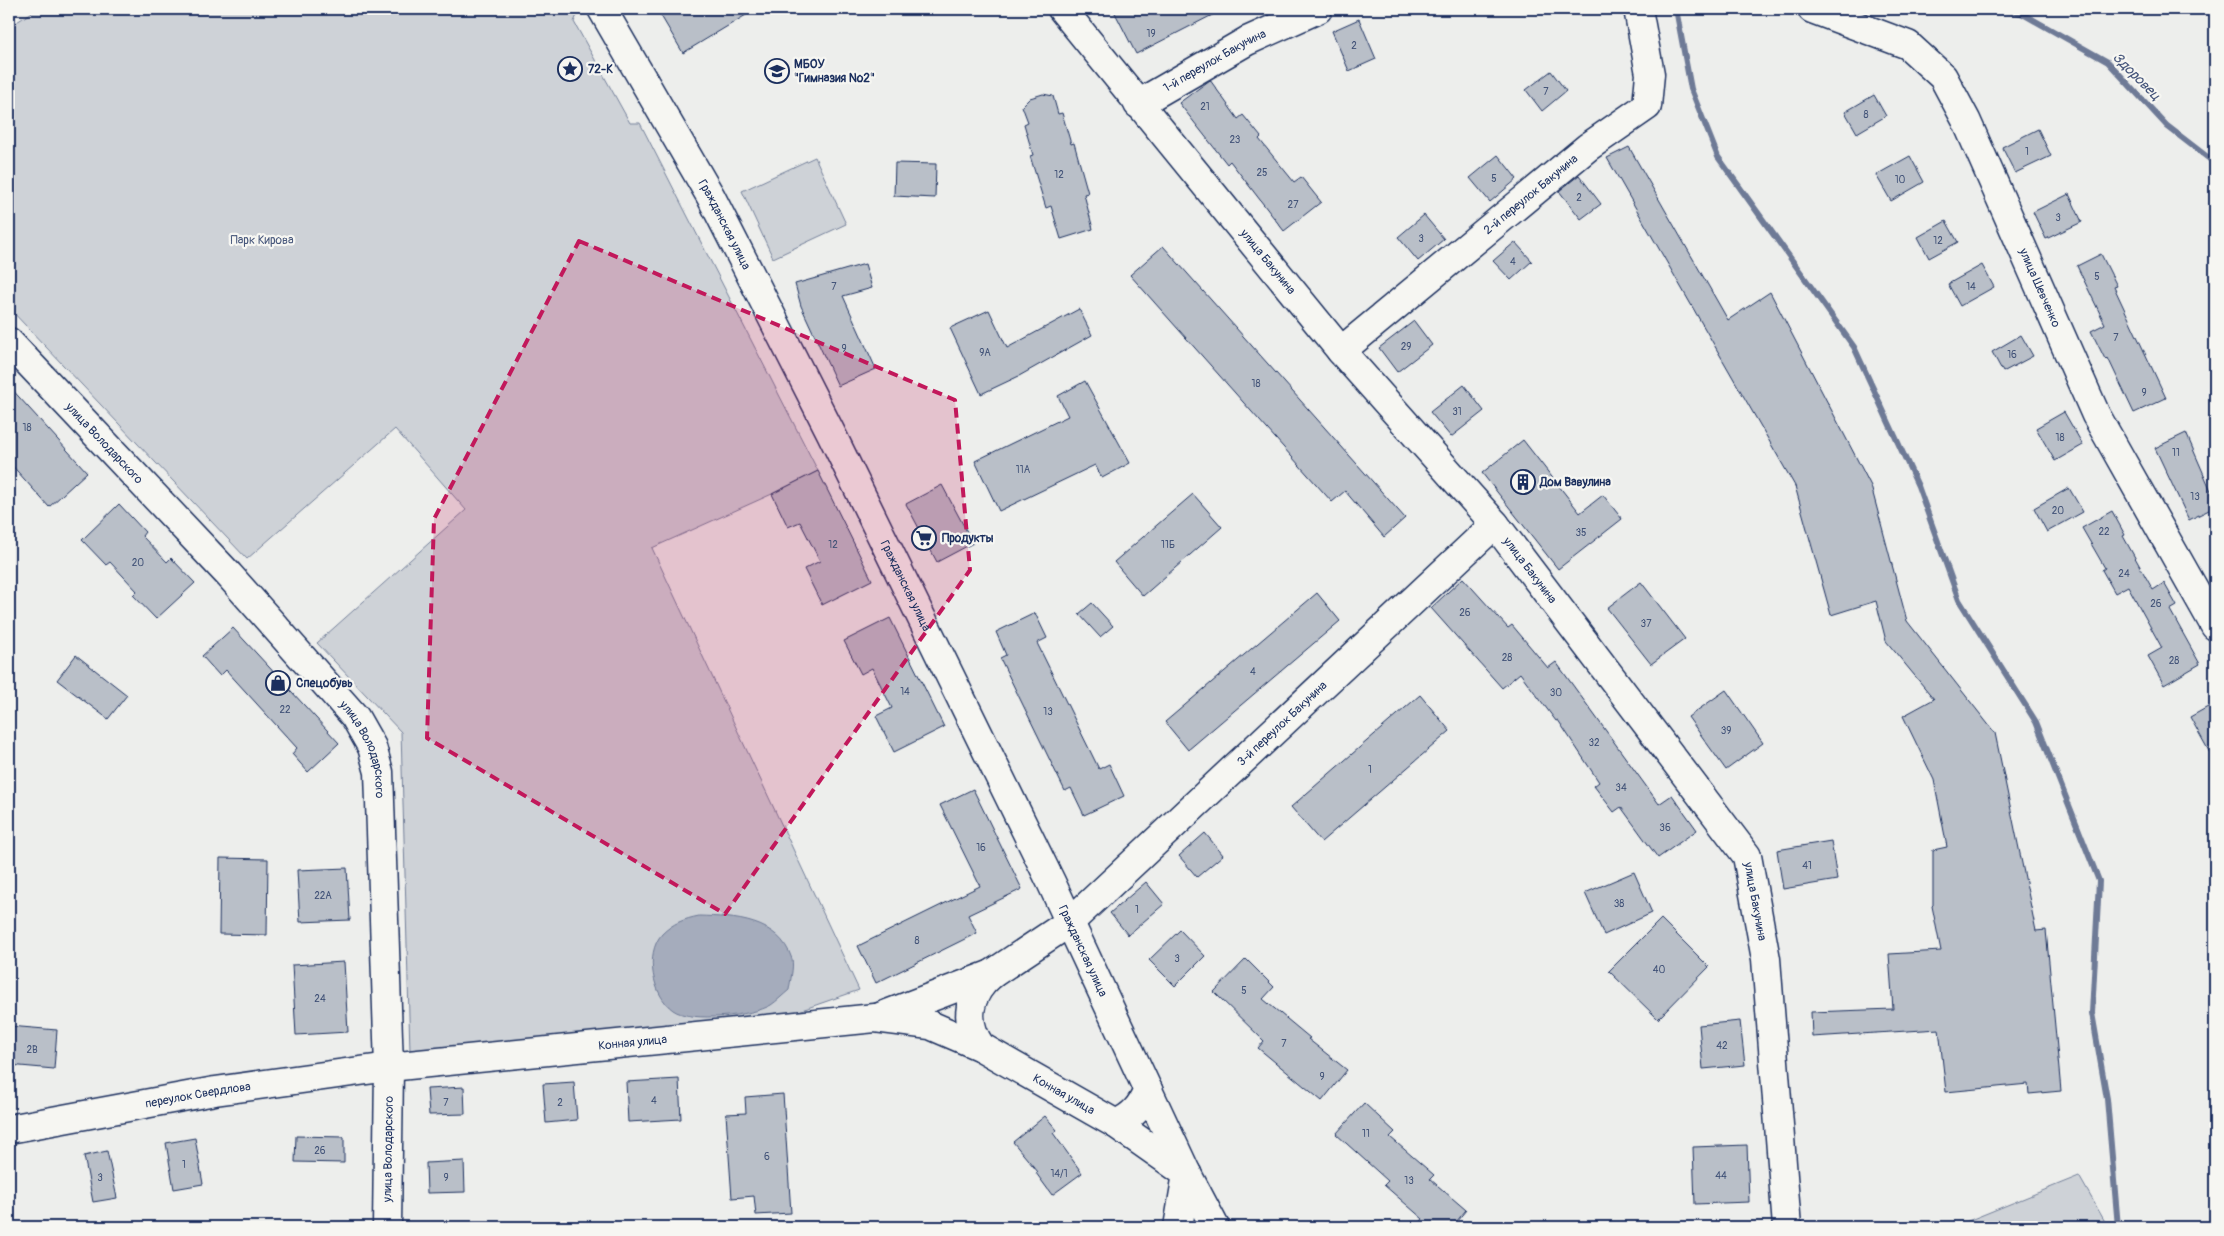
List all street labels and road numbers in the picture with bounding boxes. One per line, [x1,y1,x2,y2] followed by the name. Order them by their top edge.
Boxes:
[1161,26,1269,96] street label: 1-й переулок Бакунина
[1481,152,1581,238] street label: 2-й переулок Бакунина
[695,177,754,273] street label: Гражданская улица
[1236,226,1299,298] street label: улица Бакунина
[2015,245,2064,330] street label: улица Шевченко
[61,399,146,488] street label: улица Володарского
[1499,533,1560,607] street label: улица Бакунина
[877,538,934,634] street label: Гражданская улица
[1234,678,1331,769] street label: 3-й переулок Бакунина
[335,697,387,799] street label: улица Володарского
[1740,860,1770,942] street label: улица Бакунина
[1055,903,1111,1000] street label: Гражданская улица
[598,1032,668,1054] street label: Конная улица
[1030,1071,1098,1119] street label: Конная улица
[144,1079,252,1112] street label: переулок Свердлова
[380,1095,397,1203] street label: улица Володарского

